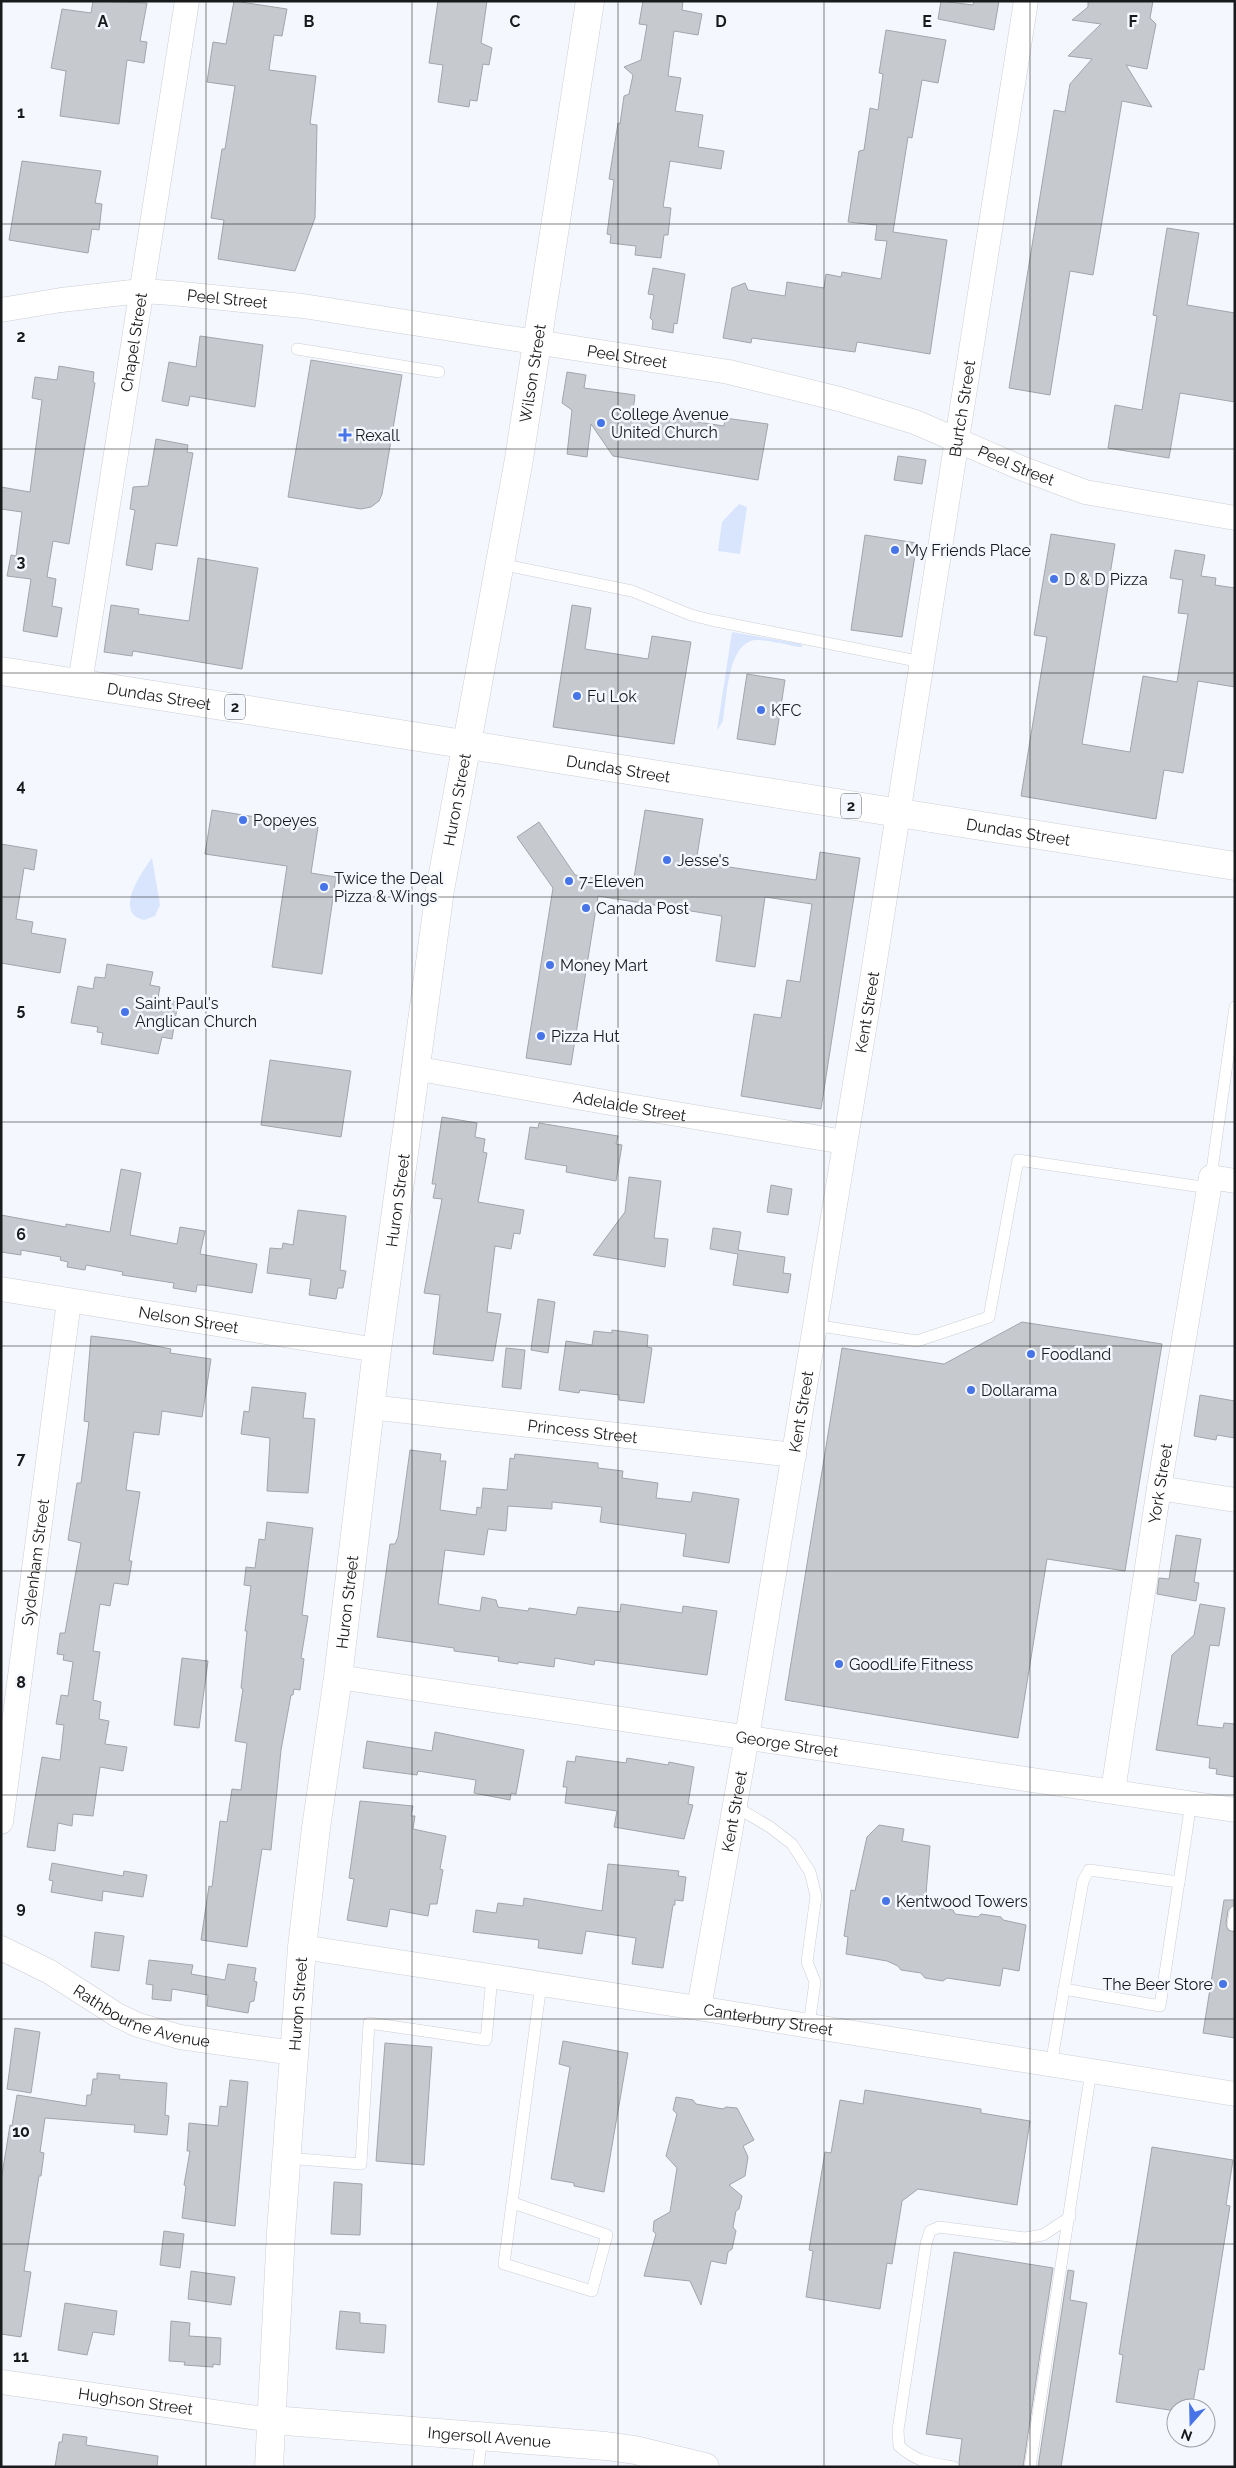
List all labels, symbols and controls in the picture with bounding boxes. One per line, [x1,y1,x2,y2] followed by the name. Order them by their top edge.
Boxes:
[98,12,109,31] text: A
[304,12,315,31] text: B
[510,12,521,31] text: C
[715,12,727,31] text: D
[922,12,932,31] text: E
[1128,12,1138,31] text: F
[17,103,25,122] text: 1
[186,286,269,313] street label: Peel Street
[117,290,151,393] street label: Chapel Street
[516,322,550,424] street label: Wilson Street
[16,327,26,346] text: 2
[586,341,669,372] street label: Peel Street
[945,358,979,458] street label: Burtch Street
[611,405,729,442] place label: College Avenue United Church
[595,417,607,429] marker: College Avenue United Church
[355,426,400,445] place label: Rexall
[339,429,351,441] marker: Rexall
[975,441,1058,490] street label: Peel Street
[905,541,1031,560] place label: My Friends Place
[889,544,901,556] marker: My Friends Place
[17,552,26,571] text: 3
[1064,570,1148,589] place label: D & D Pizza
[1048,573,1060,585] marker: D & D Pizza
[106,679,213,714] street label: Dundas Street
[587,687,637,706] place label: Fu Lok
[571,690,583,702] marker: Fu Lok
[225,694,245,720] road number: 2
[771,701,801,720] place label: KFC
[755,704,767,716] marker: KFC
[439,751,475,848] street label: Huron Street
[565,751,672,787] street label: Dundas Street
[16,776,26,795] text: 4
[841,794,861,818] road number: 2
[253,811,317,830] place label: Popeyes
[237,814,249,826] marker: Popeyes
[965,815,1072,850] street label: Dundas Street
[677,851,730,870] place label: Jesse's
[661,854,673,866] marker: Jesse's
[334,869,444,906] place label: Twice the Deal Pizza & Wings
[579,872,644,891] place label: 7-Eleven
[563,875,575,887] marker: 7-Eleven
[318,881,330,893] marker: Twice the Deal Pizza & Wings
[596,899,690,918] place label: Canada Post
[580,902,592,914] marker: Canada Post
[560,956,649,975] place label: Money Mart
[544,959,556,971] marker: Money Mart
[851,969,883,1054] street label: Kent Street
[135,994,257,1031] place label: Saint Paul's Anglican Church
[17,1000,26,1019] text: 5
[119,1006,131,1018] marker: Saint Paul's Anglican Church
[551,1027,620,1046] place label: Pizza Hut
[535,1030,547,1042] marker: Pizza Hut
[572,1087,688,1126] street label: Adelaide Street
[382,1152,414,1248] street label: Huron Street
[16,1225,26,1244] text: 6
[137,1302,241,1337] street label: Nelson Street
[1041,1345,1111,1364] place label: Foodland
[1025,1348,1037,1360] marker: Foodland
[785,1369,817,1454] street label: Kent Street
[981,1381,1057,1400] place label: Dollarama
[965,1384,977,1396] marker: Dollarama
[527,1416,639,1447] street label: Princess Street
[1145,1441,1176,1525] street label: York Street
[17,1449,26,1468] text: 7
[18,1497,53,1627] street label: Sydenham Street
[332,1554,363,1650] street label: Huron Street
[849,1655,973,1674] place label: GoodLife Fitness
[833,1658,845,1670] marker: GoodLife Fitness
[16,1673,26,1692] text: 8
[734,1727,840,1761] street label: George Street
[718,1768,751,1853] street label: Kent Street
[896,1892,1028,1911] place label: Kentwood Towers
[880,1895,892,1907] marker: Kentwood Towers
[16,1898,26,1917] text: 9
[285,1956,311,2052] street label: Huron Street
[1103,1975,1213,1994] place label: The Beer Store
[1217,1978,1229,1990] marker: The Beer Store
[70,1981,211,2051] street label: Rathbourne Avenue
[702,2000,835,2040] street label: Canterbury Street
[12,2122,30,2141] text: 10
[13,2347,29,2366] text: 11
[77,2384,195,2419] street label: Hughson Street
[1166,2398,1216,2448] north arrow
[427,2423,552,2452] street label: Ingersoll Avenue
[1179,2426,1194,2445] text: N

